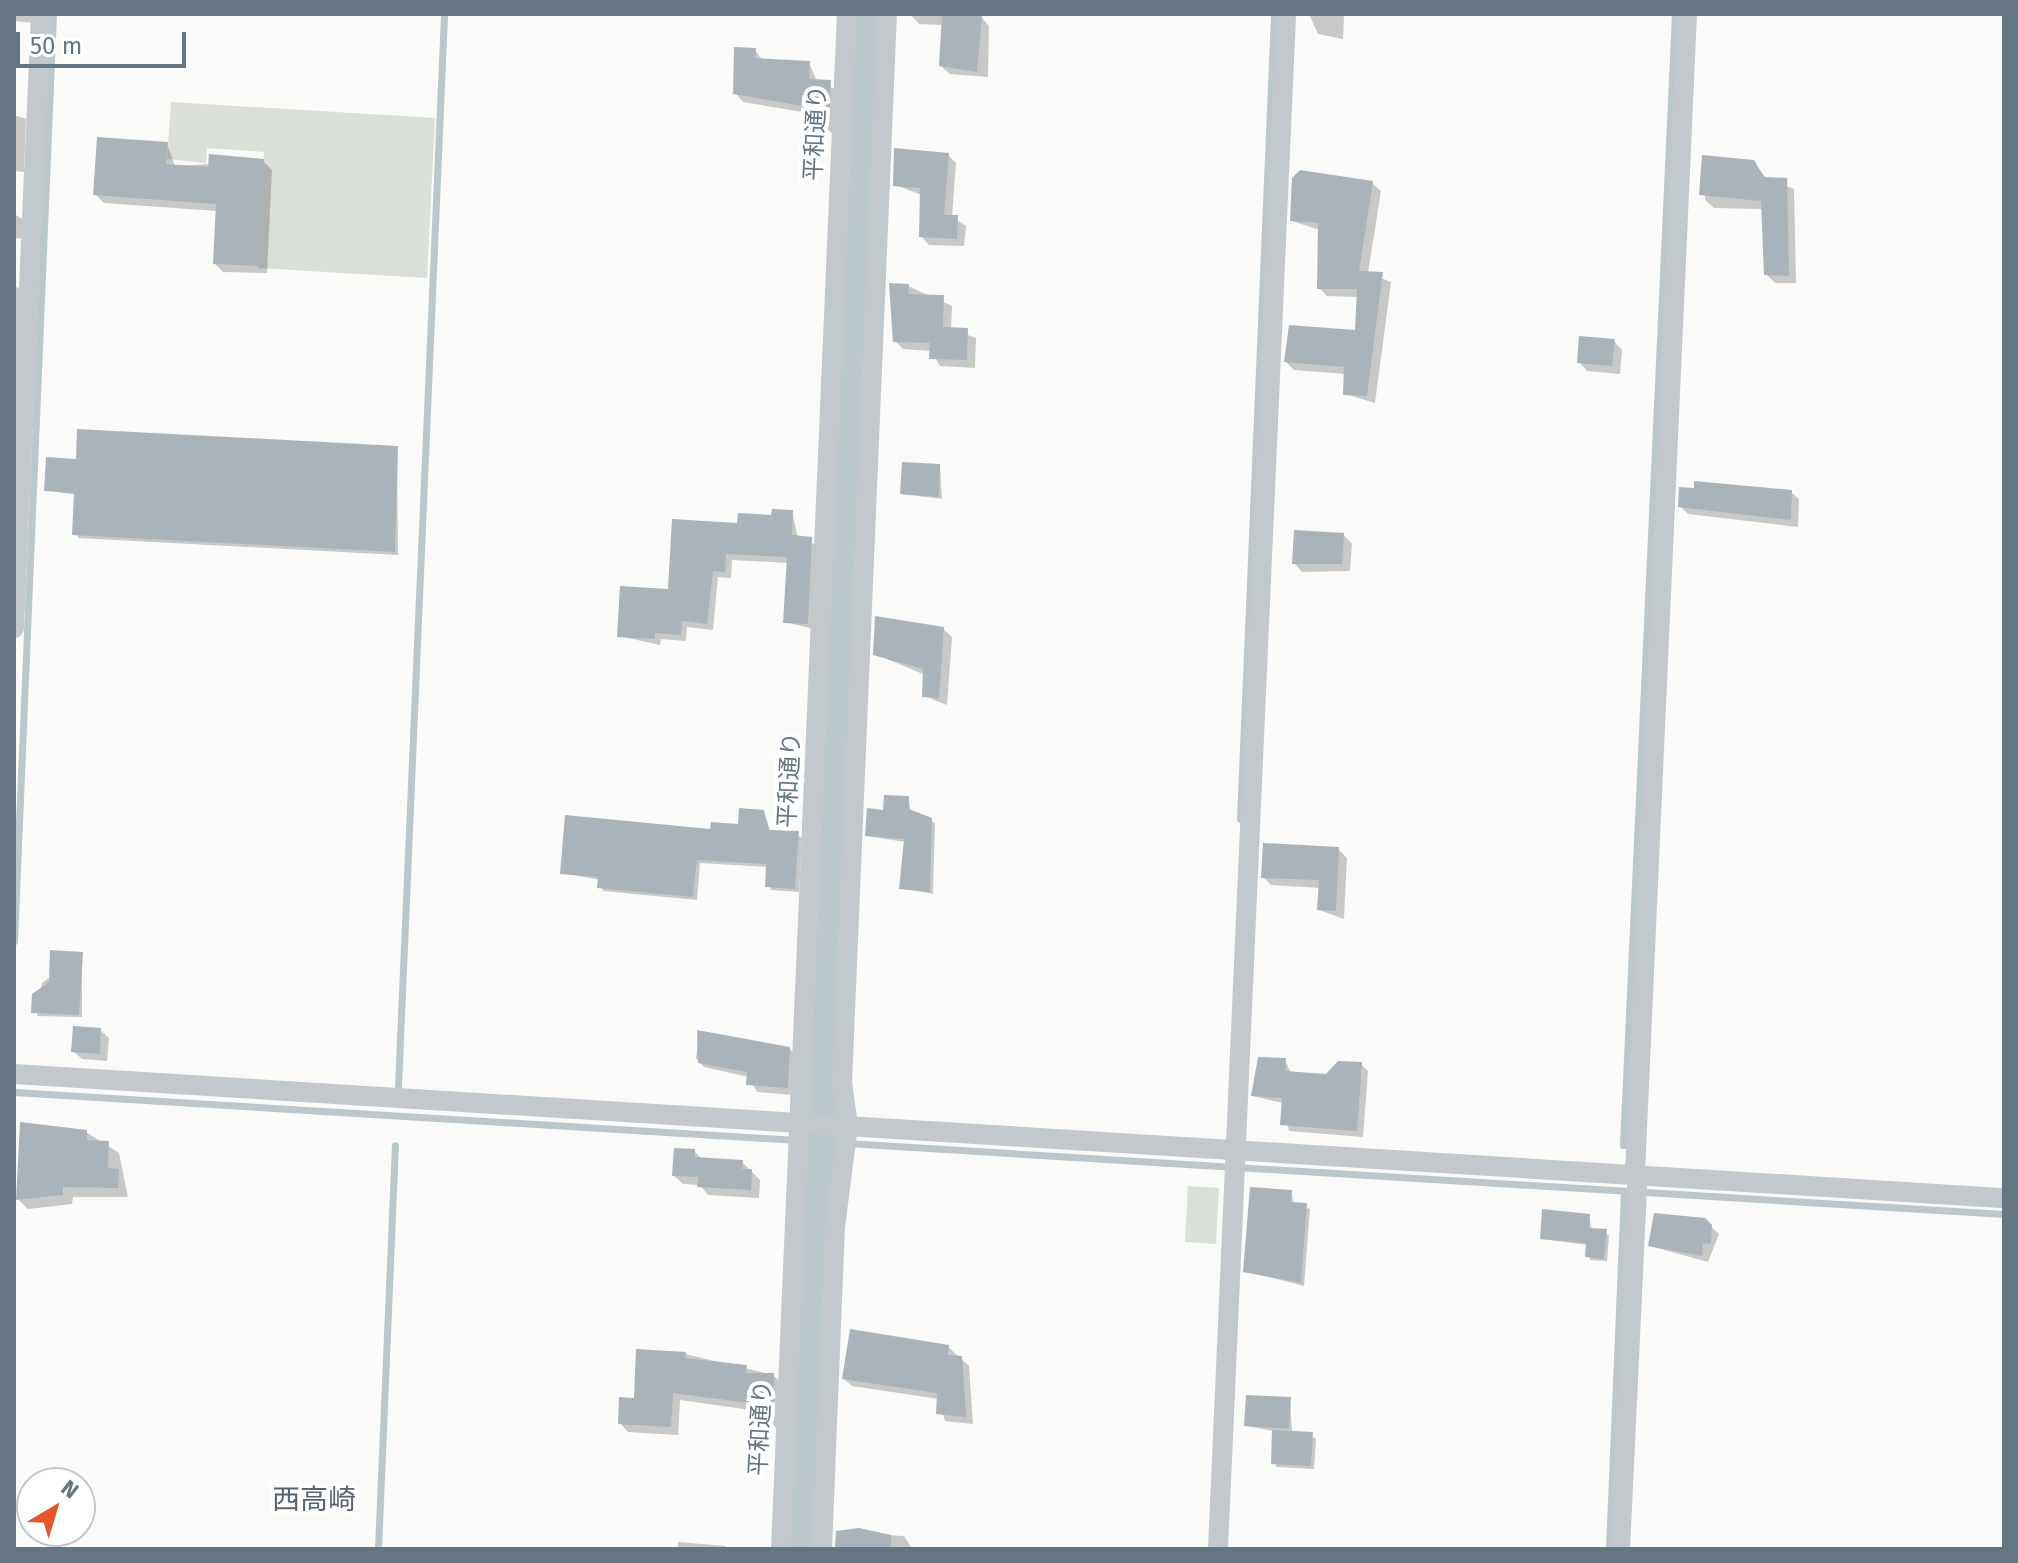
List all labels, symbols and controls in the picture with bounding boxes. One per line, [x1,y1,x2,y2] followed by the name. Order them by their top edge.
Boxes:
[20,16,190,66] scale bar
[30,32,82,60] text: 50 m
[799,84,833,182] street label: 平和通り
[773,731,807,829] street label: 平和通り
[744,1379,778,1477] street label: 平和通り
[16,1467,96,1547] north arrow
[56,1474,84,1504] text: N
[272,1483,356,1517] district label: 西高崎

